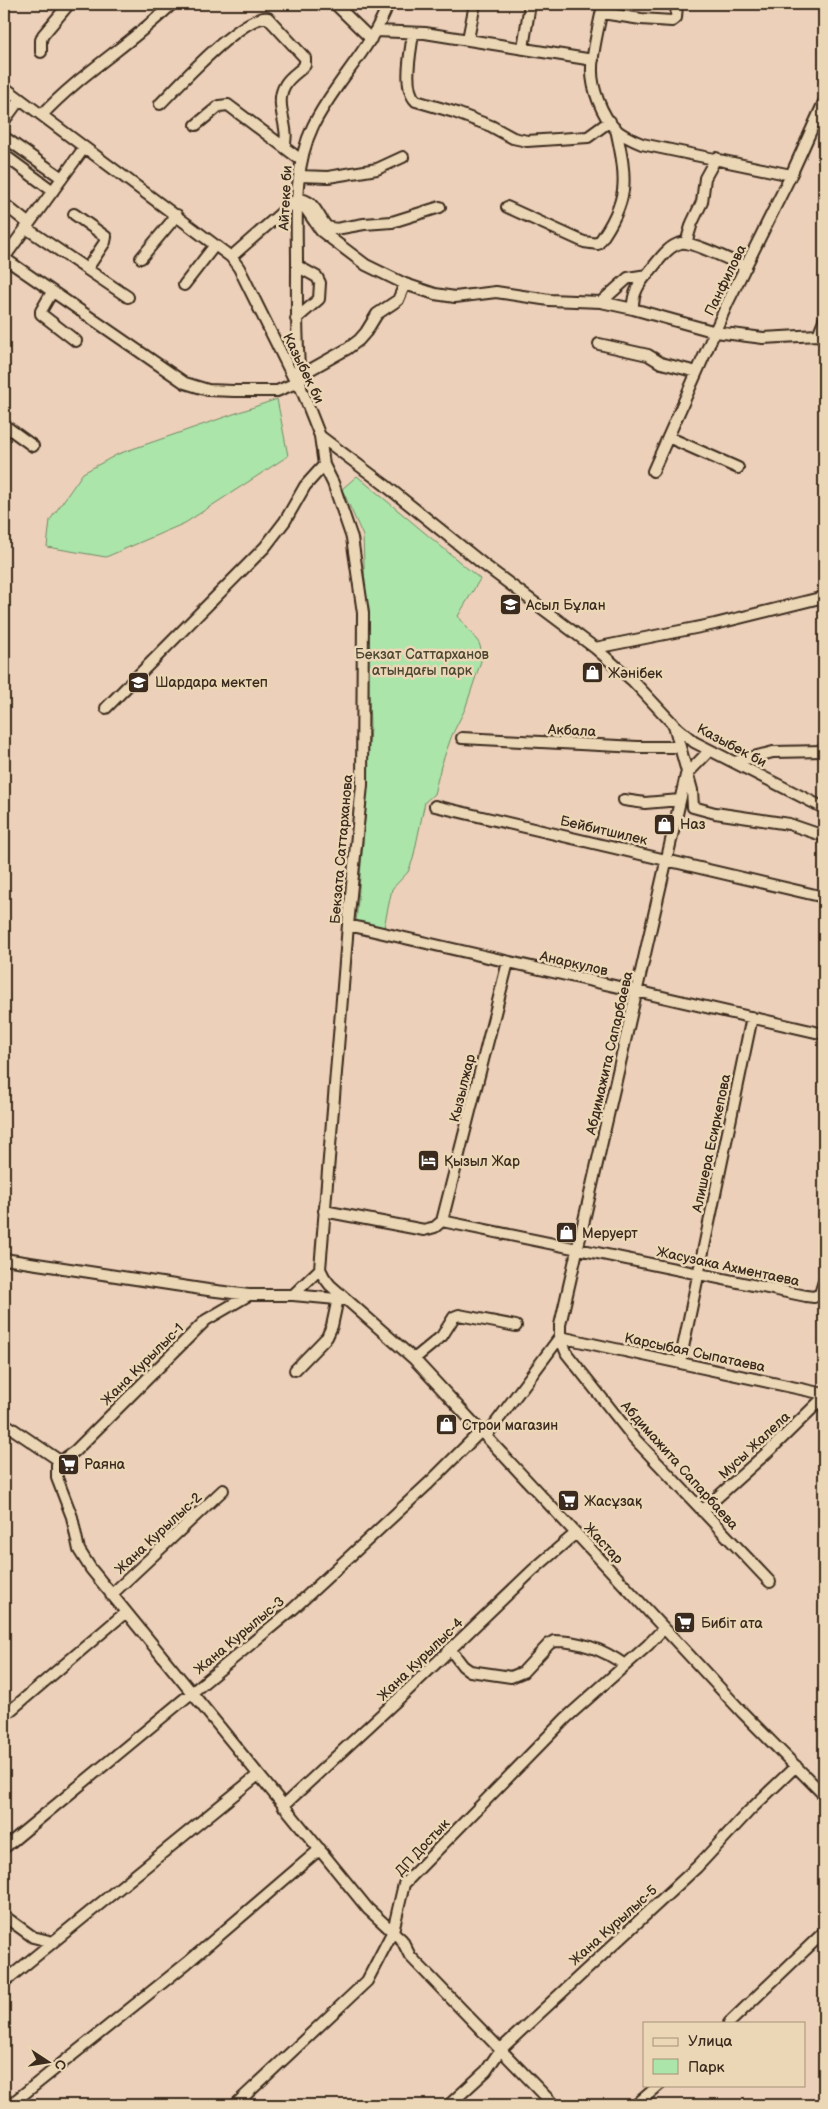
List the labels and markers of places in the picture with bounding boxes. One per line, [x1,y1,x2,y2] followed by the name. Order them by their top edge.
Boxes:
[498,593,522,617] school or university icon: Асыл Бұлан
[525,597,606,614] place label: Асыл Бұлан
[580,661,604,685] shop icon: Жәнібек
[608,665,663,682] place label: Жәнібек
[127,670,151,694] school or university icon: Шардара мектеп
[155,674,268,691] place label: Шардара мектеп
[652,812,676,836] shop icon: Наз
[680,816,706,833] place label: Наз
[416,1149,440,1173] hotel icon: Қызыл Жар
[444,1153,520,1170] place label: Қызыл Жар
[554,1221,578,1245] shop icon: Меруерт
[582,1225,638,1242] place label: Меруерт
[434,1413,458,1437] shop icon: Строи магазин
[462,1417,558,1434] place label: Строи магазин
[56,1452,80,1476] supermarket icon: Раяна
[84,1456,126,1473] place label: Раяна
[556,1489,580,1513] supermarket icon: Жасұзақ
[584,1493,642,1510] place label: Жасұзақ
[673,1611,697,1635] supermarket icon: Бибіт ата
[701,1615,763,1632] place label: Бибіт ата

